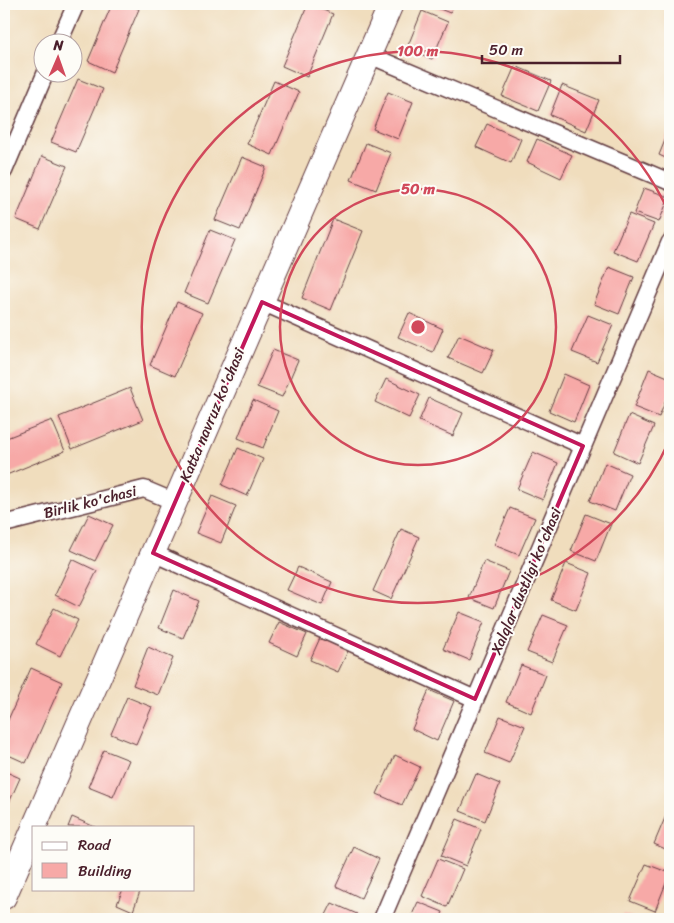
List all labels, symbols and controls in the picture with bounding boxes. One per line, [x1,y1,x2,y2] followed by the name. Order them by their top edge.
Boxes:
[32,32,82,82] north arrow
[482,32,619,64] scale bar
[52,33,64,58] text: N
[489,37,524,63] text: 50 m
[398,38,439,64] text: 100 m
[401,176,436,202] text: 50 m
[409,318,427,336] centre of rings
[172,343,252,486] street label: Katta navruz ko'chasi
[41,478,140,526] street label: Birlik ko'chasi
[483,503,569,659] street label: Xalqlar dustligi ko'chasi
[32,826,195,890] legend
[78,832,111,858] text: Road
[78,858,132,884] text: Building

